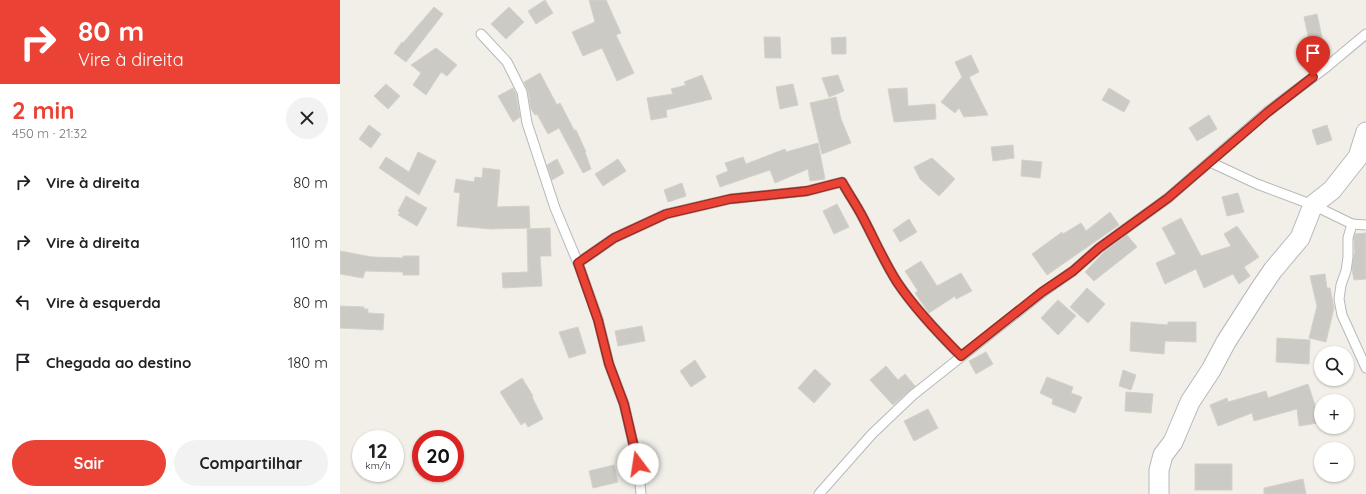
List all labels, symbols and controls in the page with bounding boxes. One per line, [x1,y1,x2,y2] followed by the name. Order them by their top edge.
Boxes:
[78,13,144,48] text: 80 m
[12,16,64,68] icon: right
[1296,36,1330,77] pin
[1302,42,1324,64] icon: arrive
[78,48,184,71] text: Vire à direita
[12,95,74,125] text: 2 min
[286,97,328,139] button: close
[12,125,87,141] text: 450 m · 21:32
[12,171,34,193] icon: right
[46,173,140,192] text: Vire à direita
[293,173,328,192] text: 80 m
[12,231,34,253] icon: right
[46,233,140,252] text: Vire à direita
[290,233,328,252] text: 110 m
[12,291,34,313] icon: left
[46,293,161,312] text: Vire à esquerda
[293,293,328,312] text: 80 m
[1314,346,1354,482] map controls
[1314,346,1354,386] button: search
[12,351,34,373] icon: arrive
[46,353,191,372] text: Chegada ao destino
[288,353,328,372] text: 180 m
[1314,394,1354,434] button: +
[412,430,464,482] speed limit sign: 20
[368,438,388,463] text: 12
[12,440,166,486] button: Sair
[174,440,328,486] button: Compartilhar
[1314,442,1354,482] button: −
[617,443,659,485] position arrow
[365,459,391,472] text: km/h

